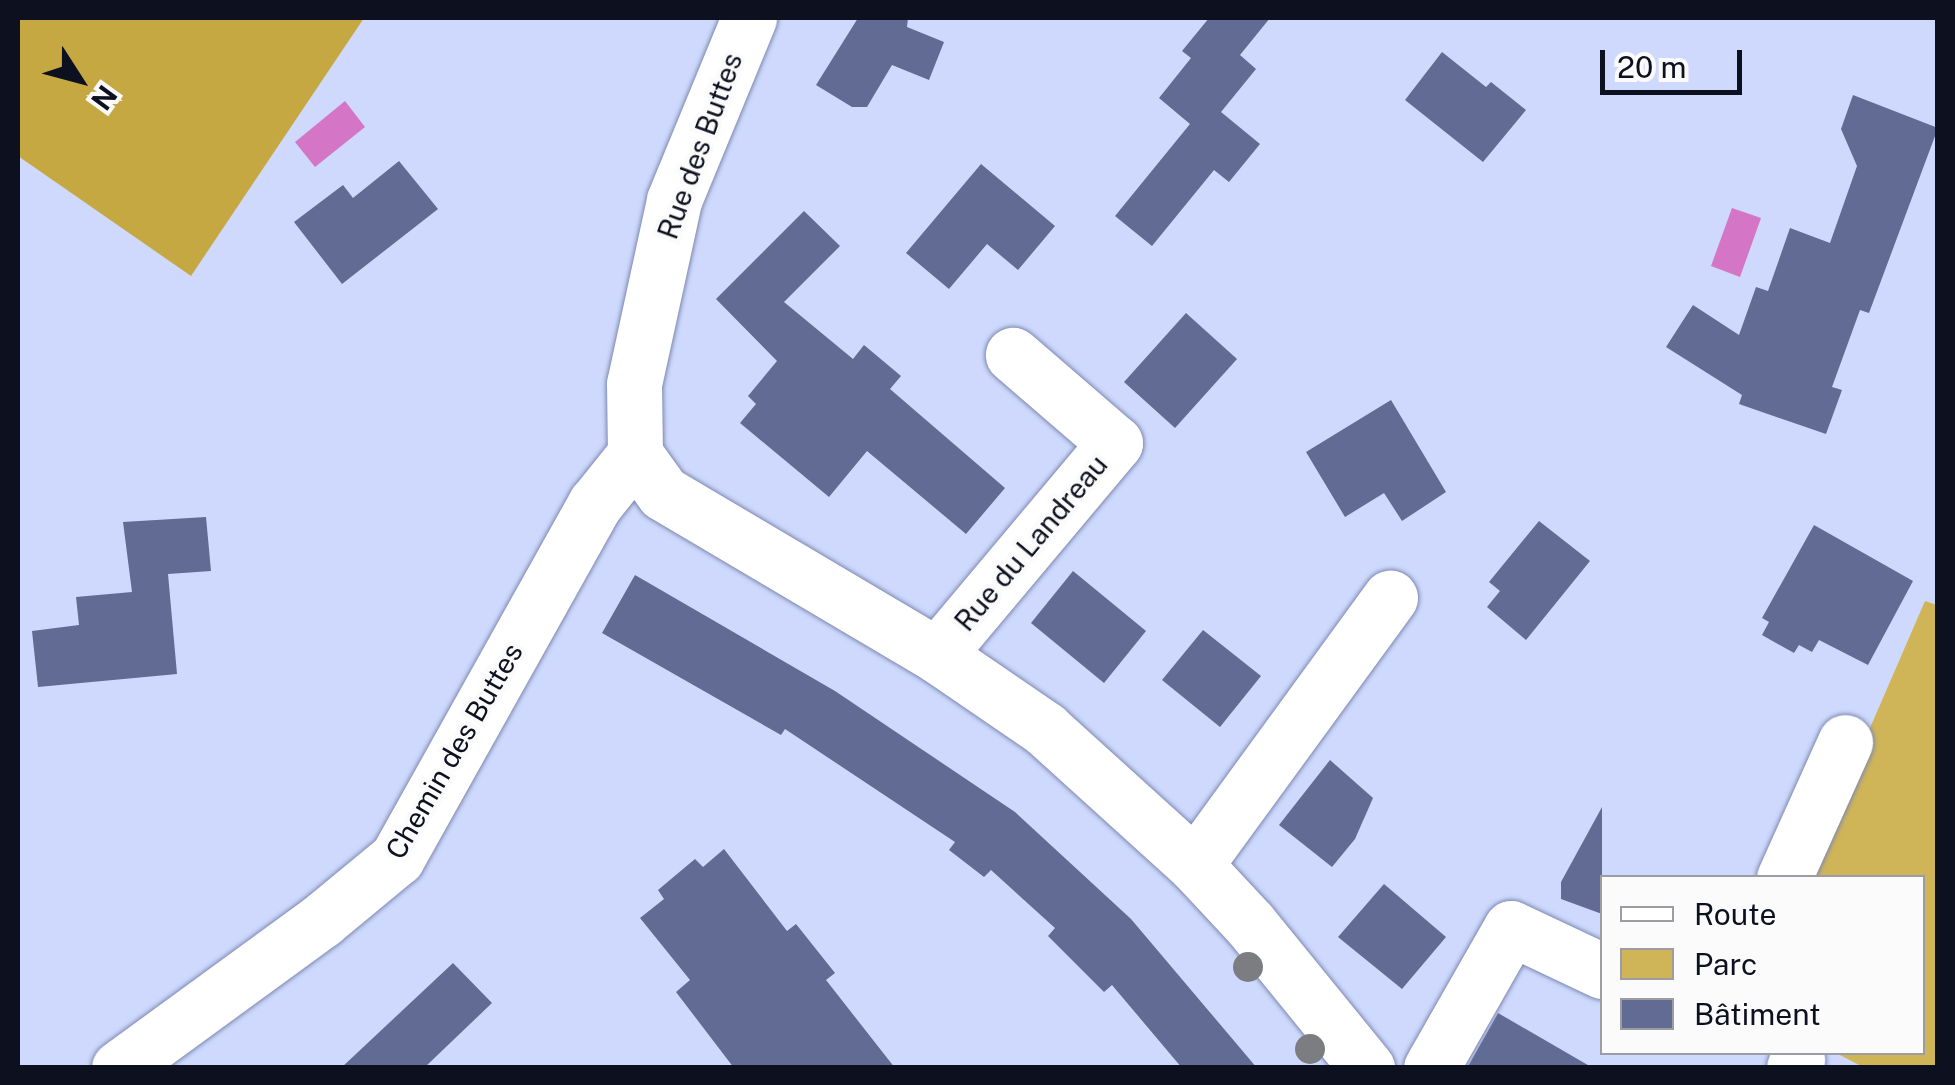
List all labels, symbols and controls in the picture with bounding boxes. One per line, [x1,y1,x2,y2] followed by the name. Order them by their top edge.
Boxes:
[30,30,130,130] north arrow
[1605,30,1748,92] scale bar
[651,48,749,244] street label: Rue des Buttes
[1617,49,1686,85] text: 20 m
[85,79,124,116] text: N
[947,448,1115,638] street label: Rue du Landreau
[378,637,530,865] street label: Chemin des Buttes
[1600,875,1925,1055] legend
[1694,896,1776,932] text: Route
[1694,946,1757,982] text: Parc
[1694,996,1821,1032] text: Bâtiment

